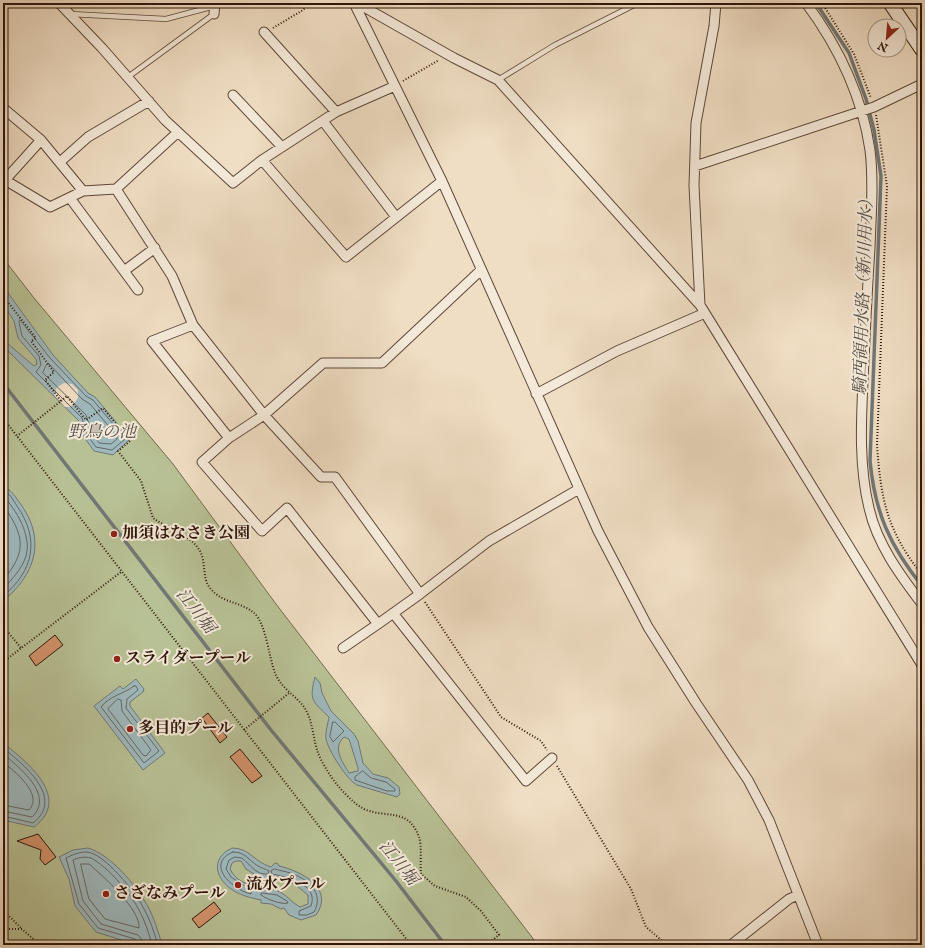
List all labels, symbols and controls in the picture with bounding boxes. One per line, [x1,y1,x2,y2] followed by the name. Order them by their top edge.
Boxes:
[867,18,907,58] north arrow
[875,38,891,55] text: N
[850,191,878,395] water label: 騎西領用水路（新川用水）
[68,422,138,443] water label: 野鳥の池
[122,524,250,544] place label: 加須はなさき公園
[109,529,119,539] marker: 加須はなさき公園
[171,584,221,640] water label: 江川堀
[125,649,251,669] place label: スライダープール
[112,654,122,664] marker: スライダープール
[138,719,233,739] place label: 多目的プール
[125,724,135,734] marker: 多目的プール
[374,837,424,892] water label: 江川堀
[246,875,325,895] place label: 流水プール
[233,880,243,890] marker: 流水プール
[114,884,225,904] place label: さざなみプール
[101,889,111,899] marker: さざなみプール

